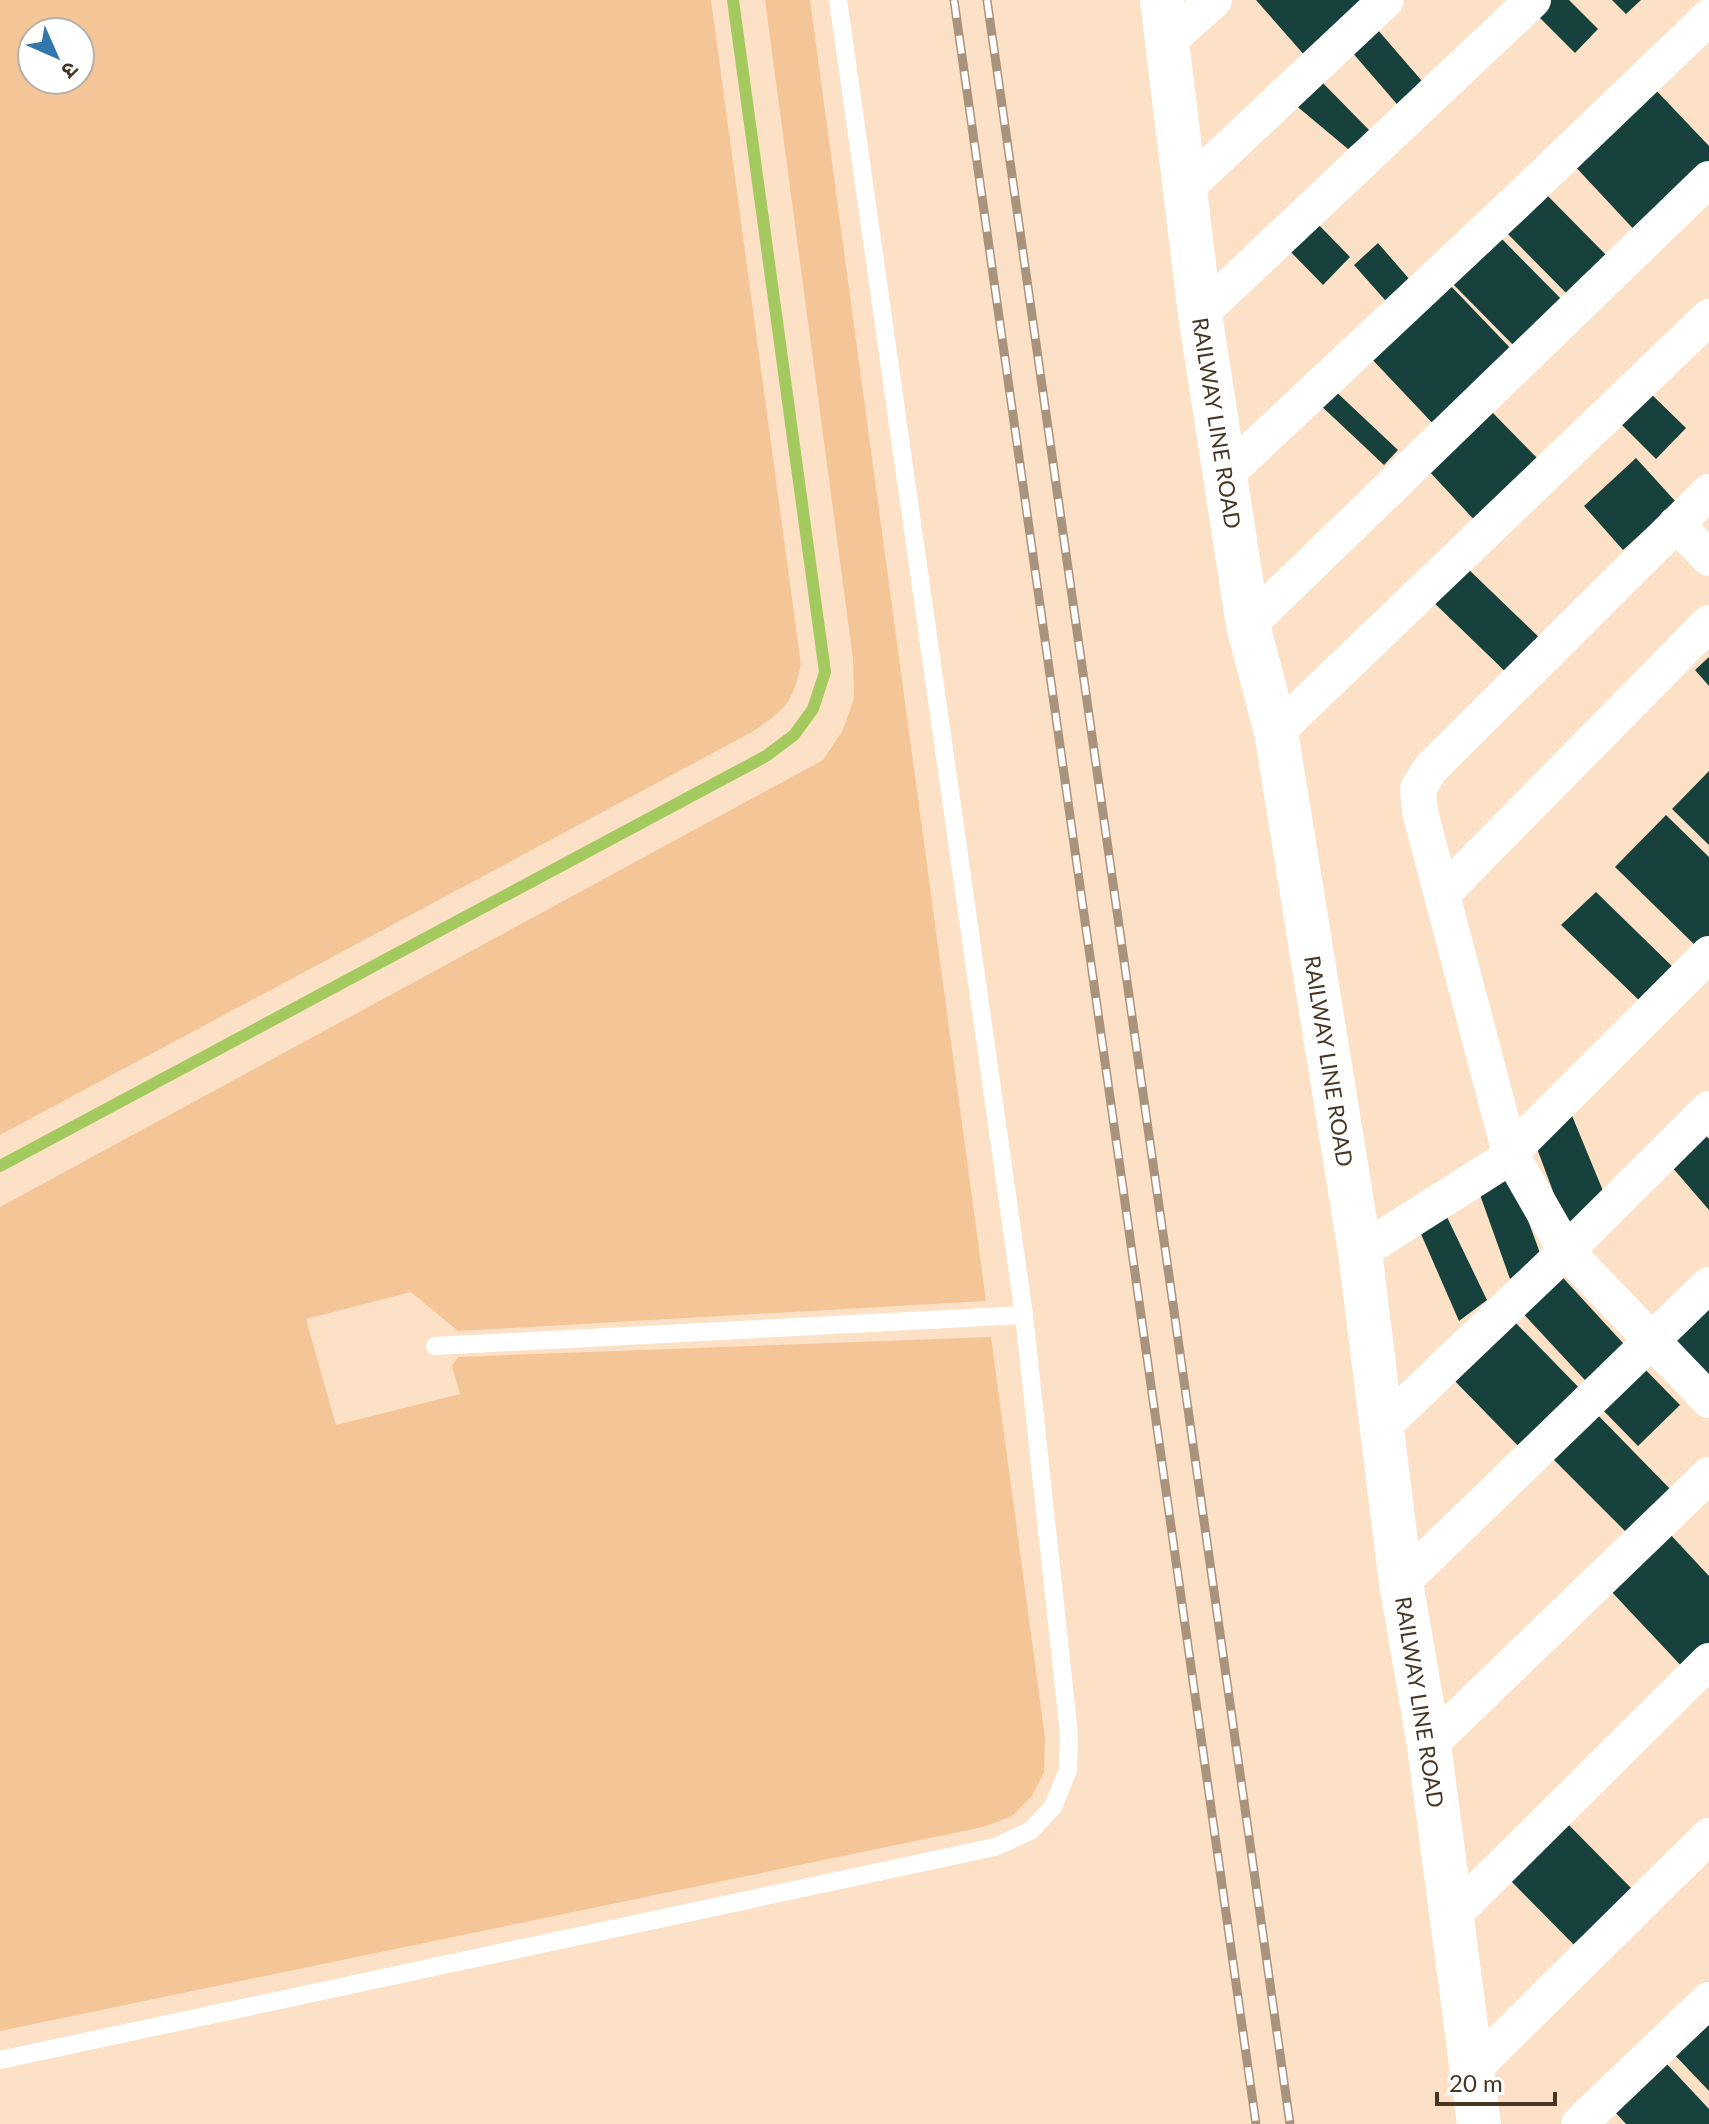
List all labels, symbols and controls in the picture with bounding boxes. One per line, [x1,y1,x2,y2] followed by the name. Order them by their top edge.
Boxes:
[16,16,96,96] north arrow
[56,56,85,85] text: उ
[1187,315,1247,531] street label: RAILWAY LINE ROAD
[1299,953,1359,1169] street label: RAILWAY LINE ROAD
[1390,1594,1450,1810] street label: RAILWAY LINE ROAD
[1437,2056,1555,2106] scale bar
[1449,2068,1503,2097] text: 20 m

